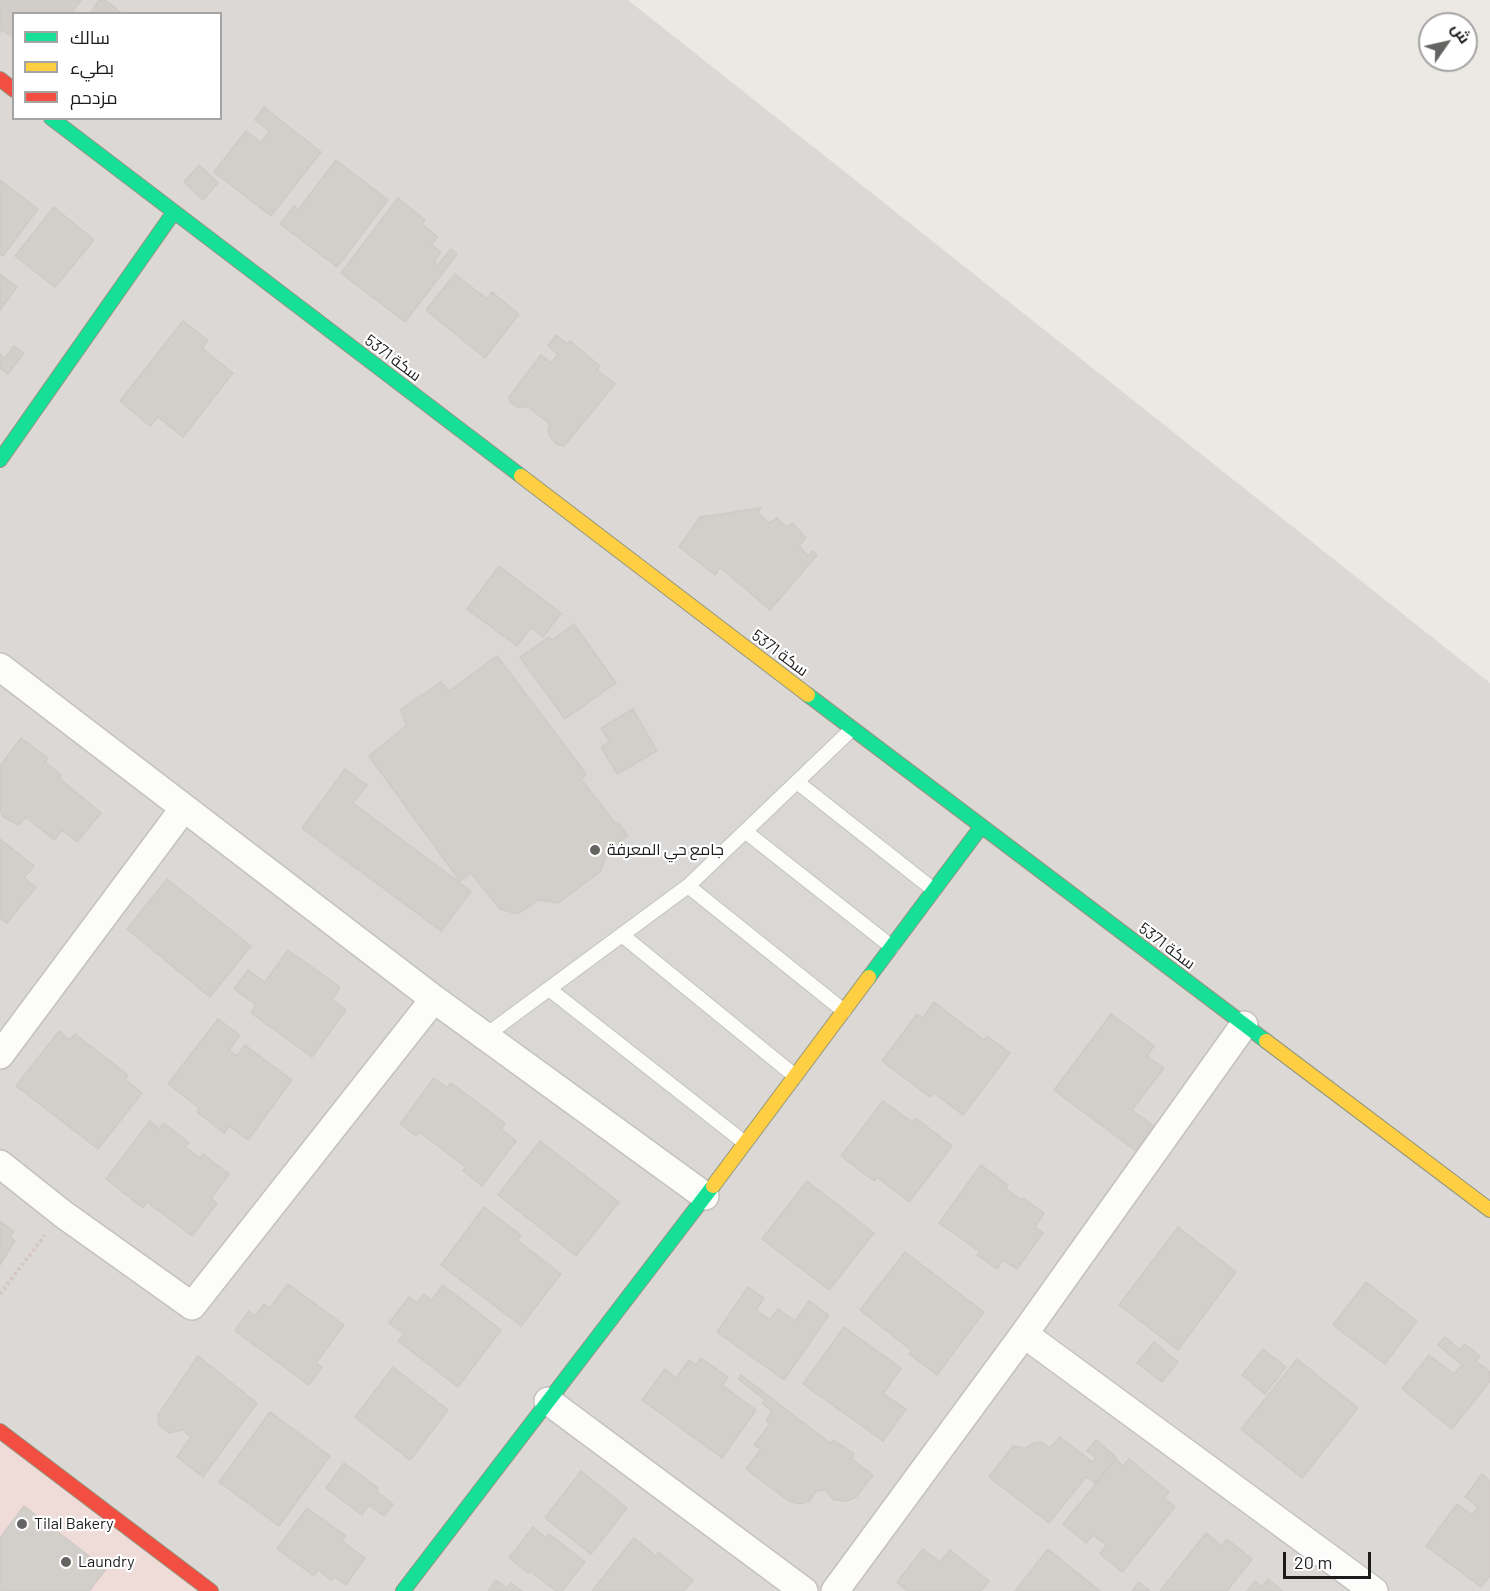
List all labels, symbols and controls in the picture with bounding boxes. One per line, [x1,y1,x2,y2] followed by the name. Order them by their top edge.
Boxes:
[12,12,222,120] legend
[1418,12,1478,72] north arrow
[1448,19,1475,47] text: ش
[70,26,110,48] text: سالك
[70,56,114,78] text: بطيء
[70,86,118,108] text: مزدحم
[361,331,425,385] street label: سكة 5371
[748,626,812,680] street label: سكة 5371
[607,840,724,860] place label: جامع حي المعرفة
[588,843,602,857] marker: جامع حي المعرفة
[1135,919,1199,973] street label: سكة 5371
[34,1514,114,1534] place label: Tilal Bakery
[15,1517,29,1531] marker: Tilal Bakery
[1286,1540,1374,1578] scale bar
[1294,1551,1332,1573] text: 20 m
[78,1552,135,1572] place label: Laundry
[59,1555,73,1569] marker: Laundry

